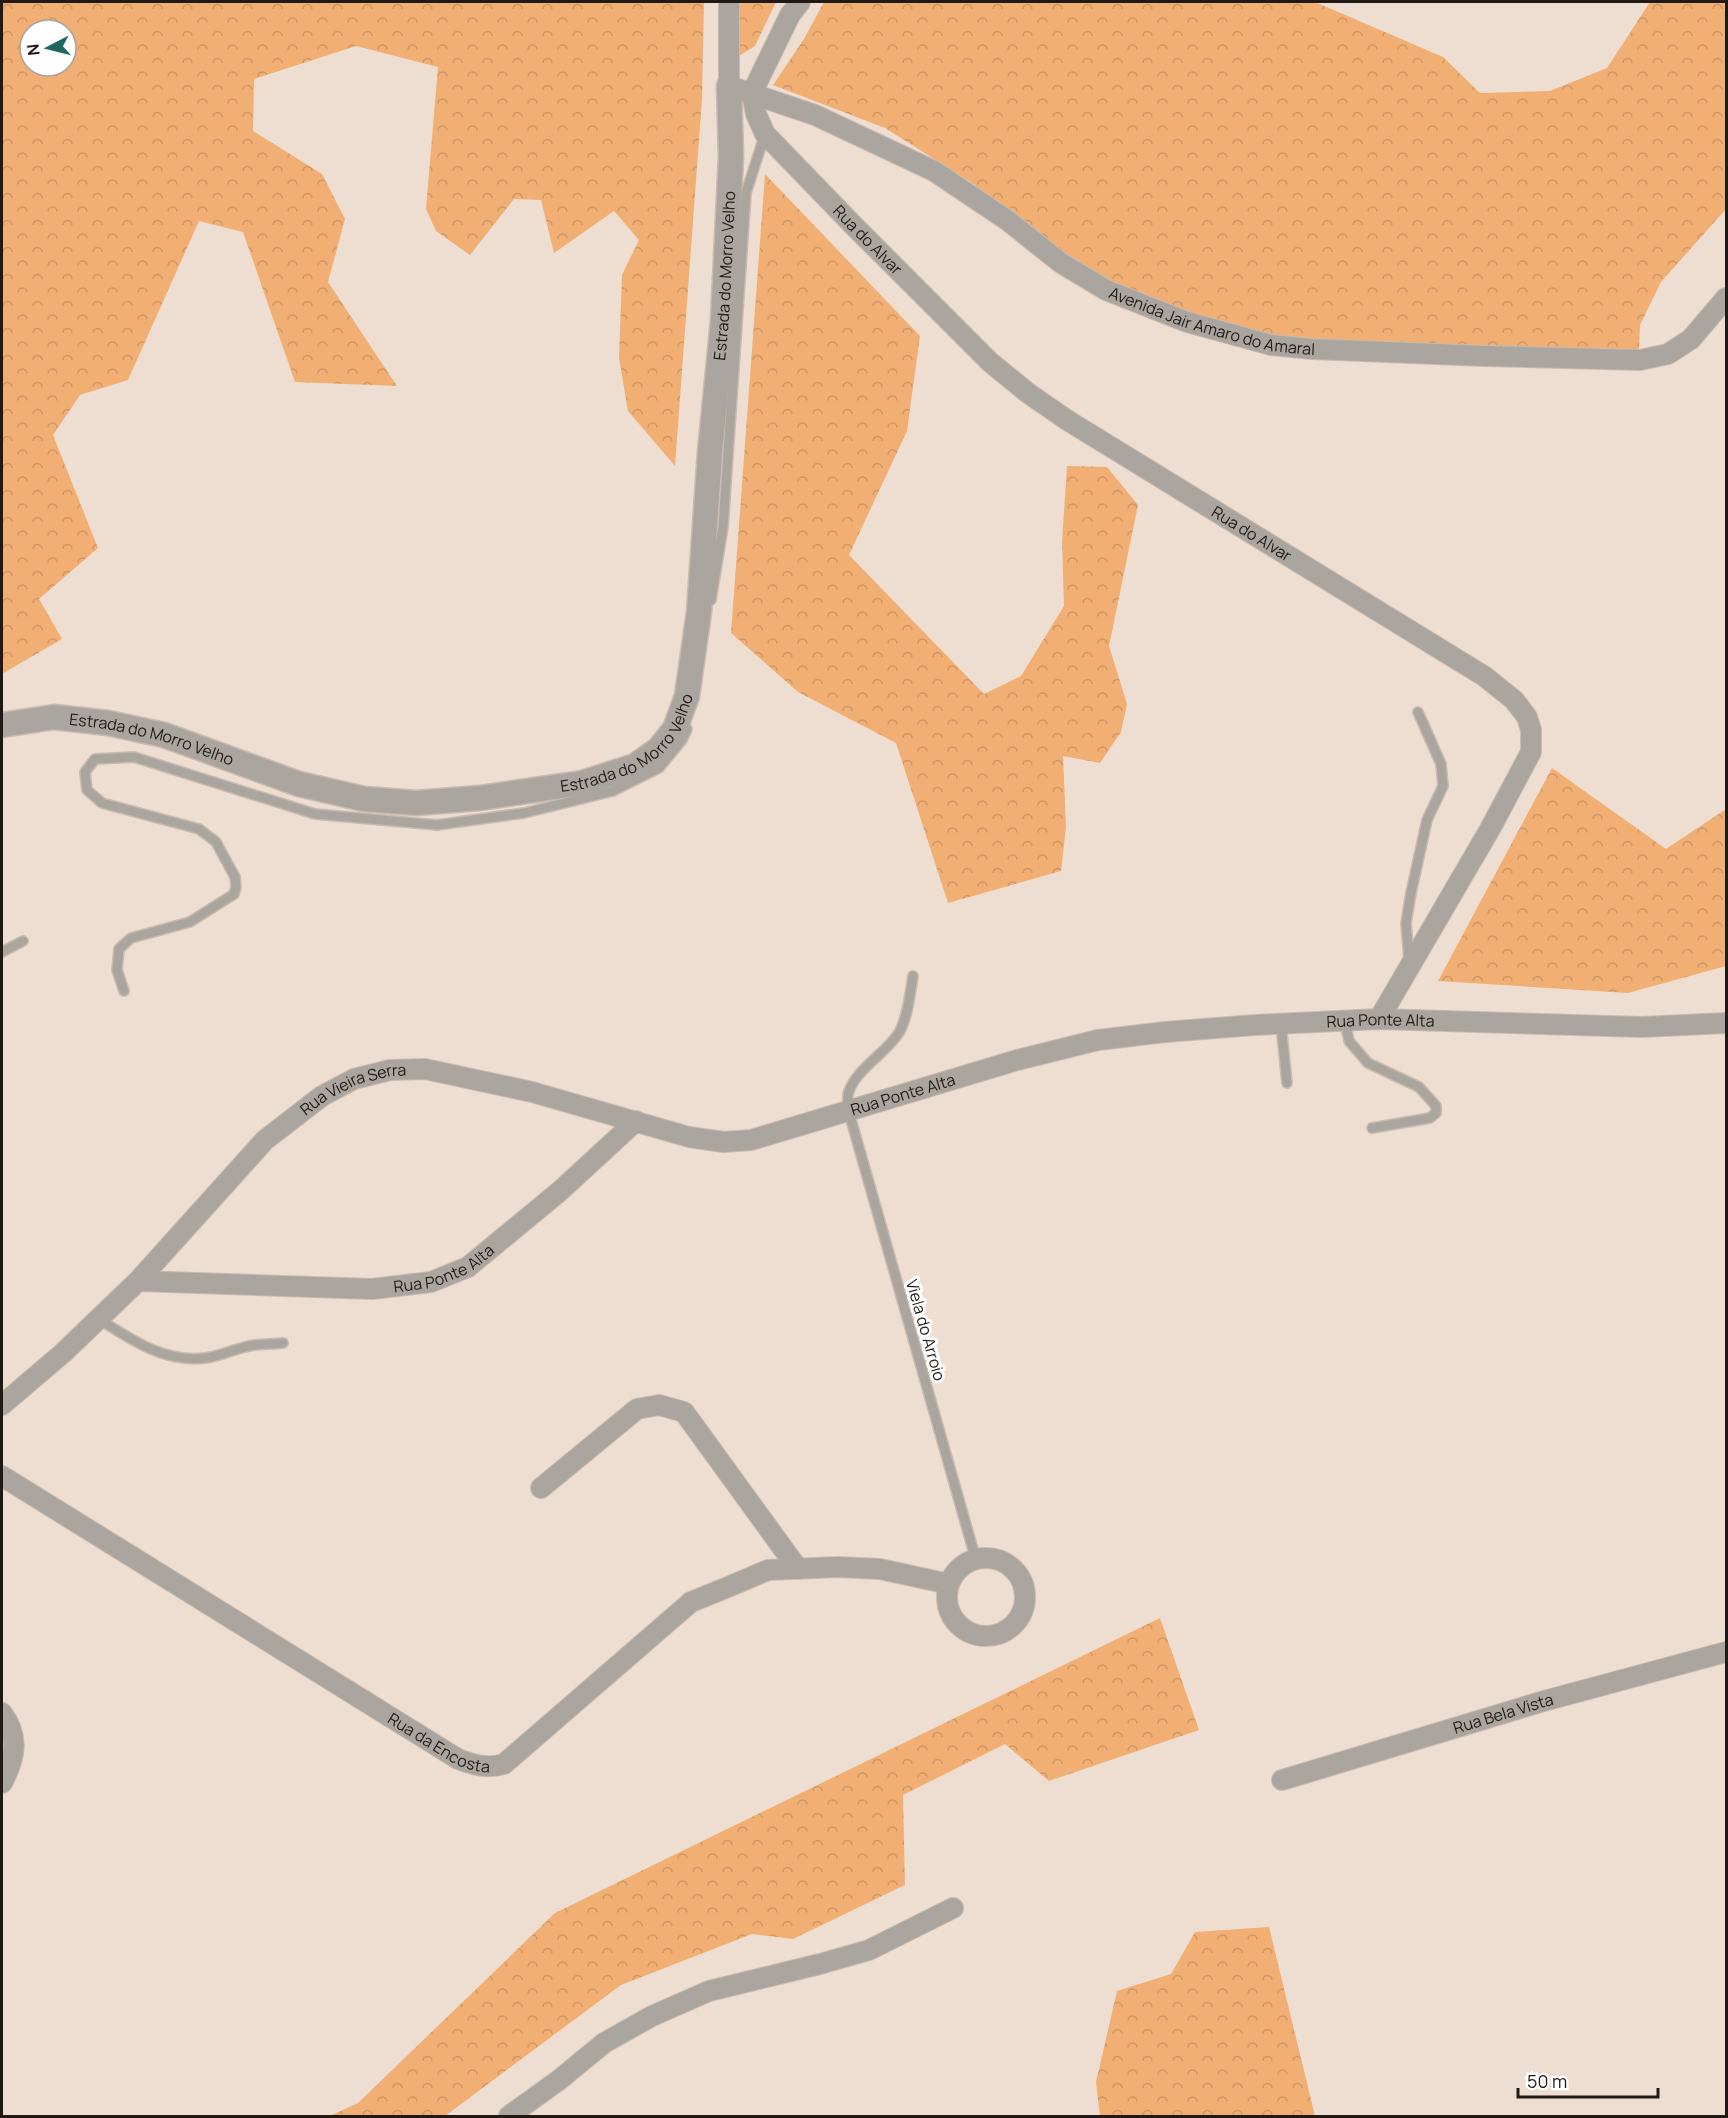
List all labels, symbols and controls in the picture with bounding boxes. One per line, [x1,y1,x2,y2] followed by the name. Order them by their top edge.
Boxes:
[18,18,78,78] north arrow
[21,43,45,57] text: N
[708,190,740,361] street label: Estrada do Morro Velho
[828,200,908,280] street label: Rua do Alvar
[1106,281,1315,360] street label: Avenida Jair Amaro do Amaral
[1208,500,1296,566] street label: Rua do Alvar
[559,690,698,797] street label: Estrada do Morro Velho
[68,708,237,770] street label: Estrada do Morro Velho
[1326,1008,1435,1033] street label: Rua Ponte Alta
[295,1059,406,1120] street label: Rua Vieira Serra
[848,1068,958,1120] street label: Rua Ponte Alta
[392,1239,499,1297] street label: Rua Ponte Alta
[901,1277,951,1383] street label: Viela do Arroio
[1450,1688,1556,1739] street label: Rua Bela Vista
[384,1707,491,1777] street label: Rua da Encosta
[1518,2061,1658,2099] scale bar
[1527,2069,1567,2093] text: 50 m

